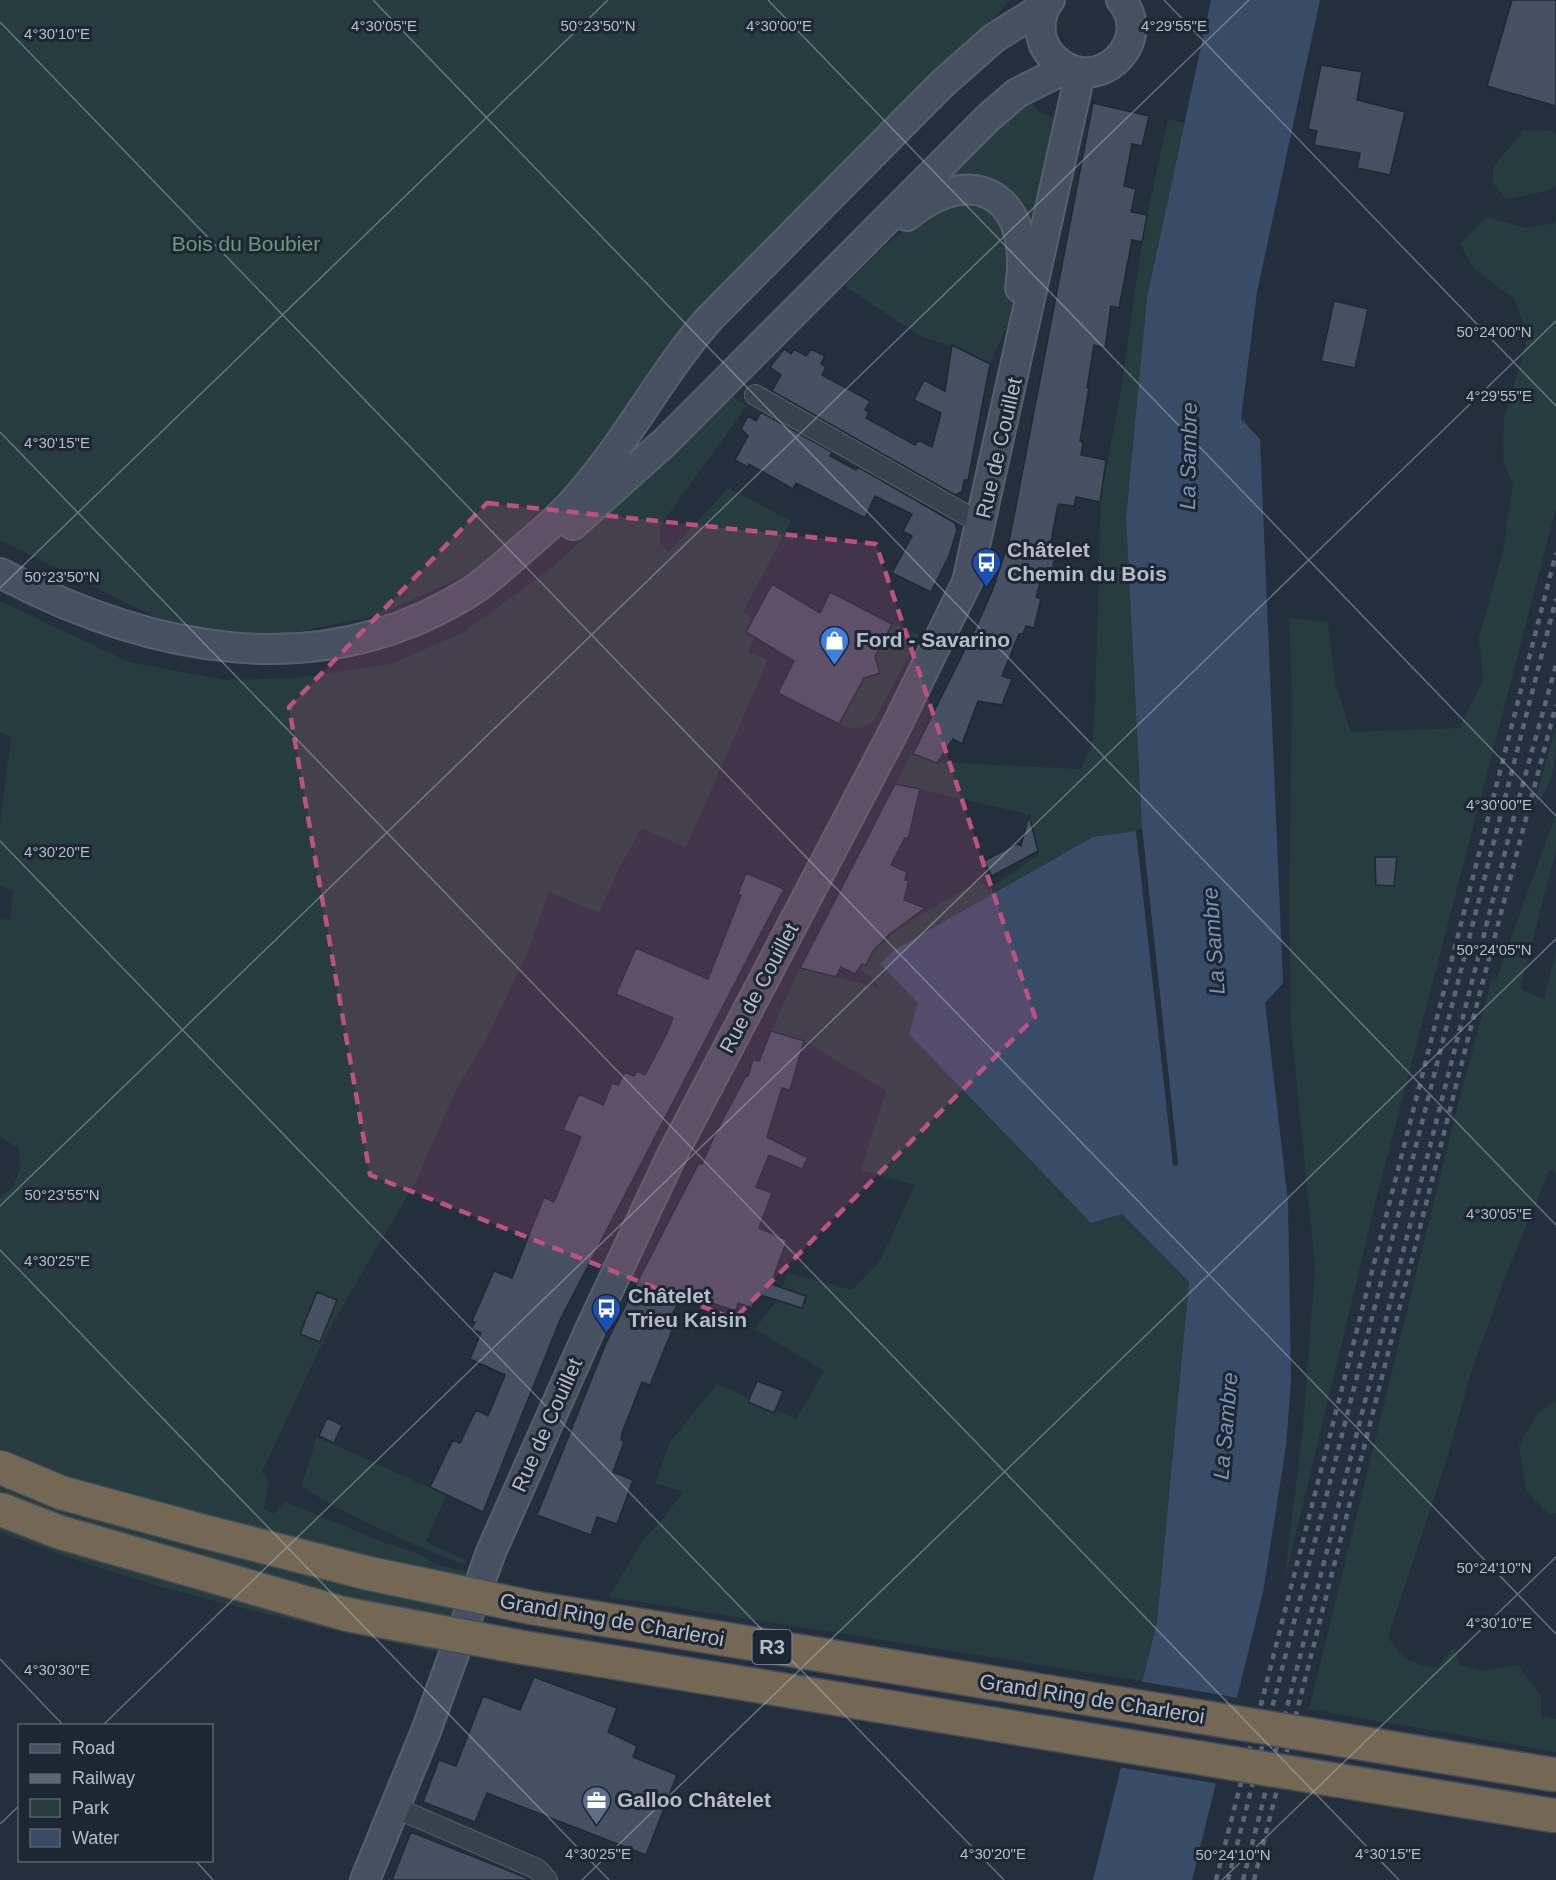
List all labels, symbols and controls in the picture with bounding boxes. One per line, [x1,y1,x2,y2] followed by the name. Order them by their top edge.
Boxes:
[351,17,417,34] text: 4°30'05"E
[560,17,636,34] text: 50°23'50"N
[746,17,812,34] text: 4°30'00"E
[1141,17,1207,34] text: 4°29'55"E
[24,25,90,42] text: 4°30'10"E
[172,232,320,255] park label: Bois du Boubier
[1456,323,1532,340] text: 50°24'00"N
[971,375,1026,520] street label: Rue de Couillet
[1466,387,1532,404] text: 4°29'55"E
[1175,402,1202,510] water label: La Sambre
[24,434,90,451] text: 4°30'15"E
[1007,538,1167,585] place label: Châtelet Chemin du Bois
[970,546,1002,588] bus stop icon: Châtelet Chemin du Bois
[24,568,100,585] text: 50°23'50"N
[819,624,851,666] shop icon: Ford - Savarino
[856,628,1010,651] place label: Ford - Savarino
[1466,796,1532,813] text: 4°30'00"E
[24,843,90,860] text: 4°30'20"E
[1197,886,1230,996] water label: La Sambre
[715,919,802,1057] street label: Rue de Couillet
[1456,941,1532,958] text: 50°24'05"N
[24,1186,100,1203] text: 50°23'55"N
[1466,1205,1532,1222] text: 4°30'05"E
[24,1252,90,1269] text: 4°30'25"E
[628,1284,747,1331] place label: Châtelet Trieu Kaisin
[591,1292,623,1334] bus stop icon: Châtelet Trieu Kaisin
[507,1354,586,1495] street label: Rue de Couillet
[1208,1371,1243,1481] water label: La Sambre
[1456,1559,1532,1576] text: 50°24'10"N
[498,1588,726,1651] street label: Grand Ring de Charleroi
[1466,1614,1532,1631] text: 4°30'10"E
[752,1630,792,1664] road number: R3
[24,1661,90,1678] text: 4°30'30"E
[978,1669,1206,1728] street label: Grand Ring de Charleroi
[18,1724,213,1862] legend
[72,1738,115,1758] text: Road
[72,1768,135,1788] text: Railway
[580,1784,612,1826] office icon: Galloo Châtelet
[617,1788,771,1811] place label: Galloo Châtelet
[72,1798,110,1818] text: Park
[72,1828,119,1848] text: Water
[565,1845,631,1862] text: 4°30'25"E
[960,1845,1026,1862] text: 4°30'20"E
[1355,1845,1421,1862] text: 4°30'15"E
[1195,1846,1271,1863] text: 50°24'10"N

